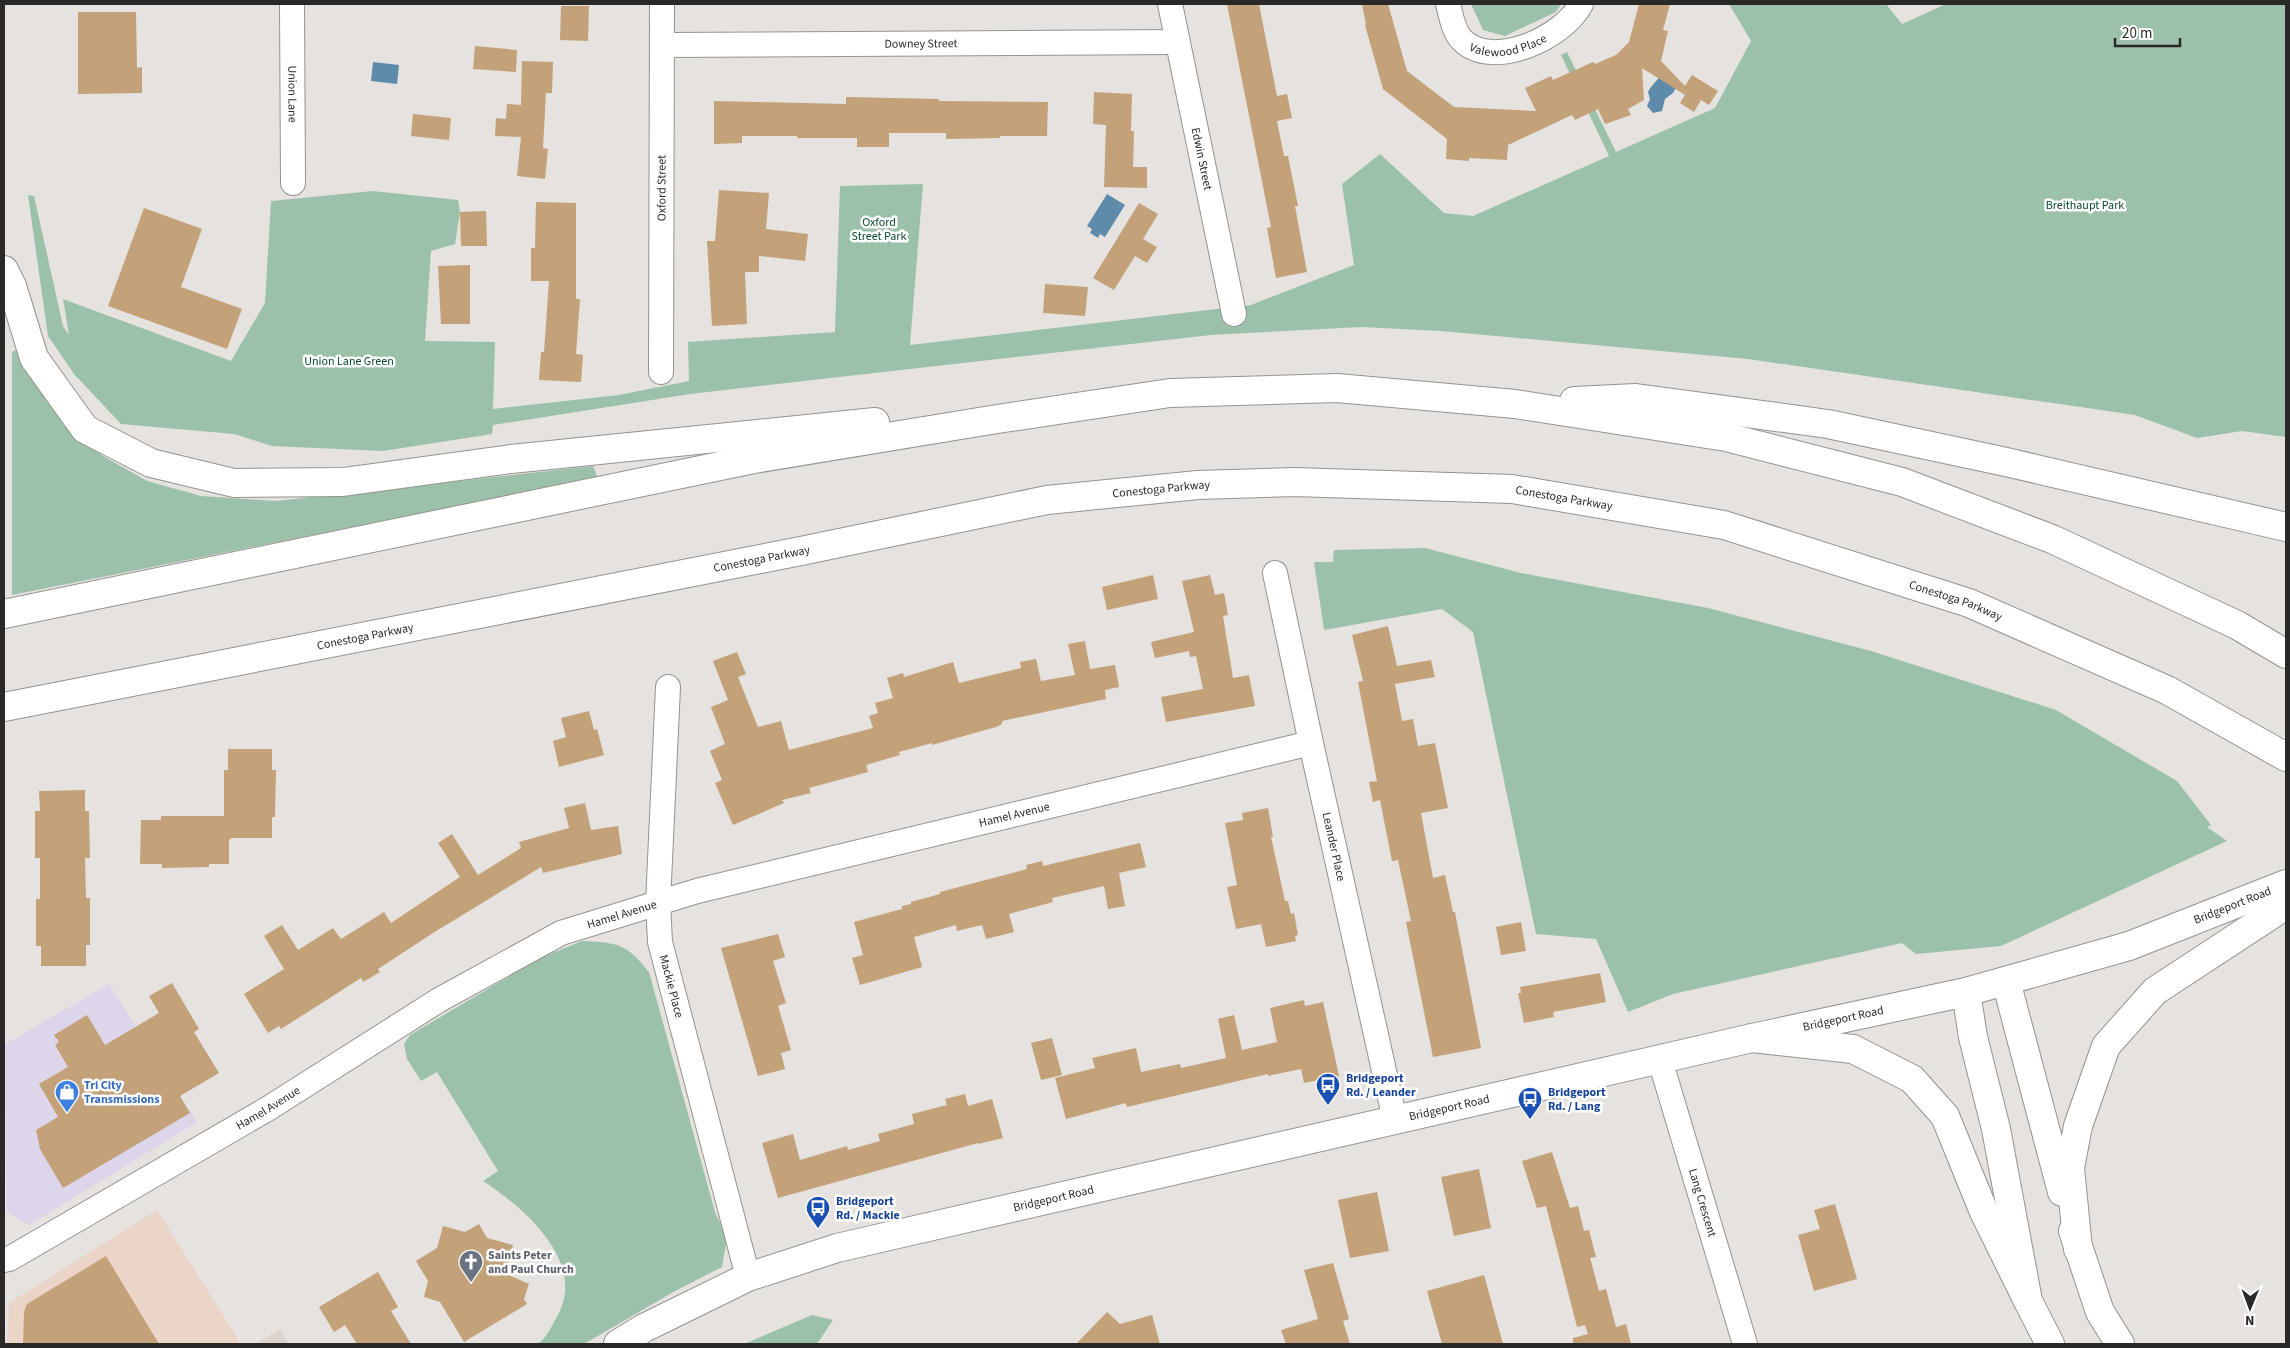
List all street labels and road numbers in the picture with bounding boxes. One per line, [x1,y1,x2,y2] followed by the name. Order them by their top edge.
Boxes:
[1466,30,1550,61] street label: Valewood Place
[884,35,958,53] street label: Downey Street
[283,65,301,123] street label: Union Lane
[1187,126,1216,192] street label: Edwin Street
[653,155,671,221] street label: Oxford Street
[1111,477,1211,502] street label: Conestoga Parkway
[1514,482,1614,515] street label: Conestoga Parkway
[712,541,812,577] street label: Conestoga Parkway
[1907,576,2005,626] street label: Conestoga Parkway
[315,619,415,655] street label: Conestoga Parkway
[977,798,1052,832] street label: Hamel Avenue
[1318,811,1350,883] street label: Leander Place
[2191,883,2274,929] street label: Bridgeport Road
[585,896,659,933] street label: Hamel Avenue
[655,953,688,1020] street label: Mackie Place
[1801,1002,1885,1036] street label: Bridgeport Road
[233,1082,304,1134] street label: Hamel Avenue
[1407,1091,1491,1125] street label: Bridgeport Road
[1684,1167,1721,1239] street label: Lang Crescent
[1011,1181,1096,1216] street label: Bridgeport Road

